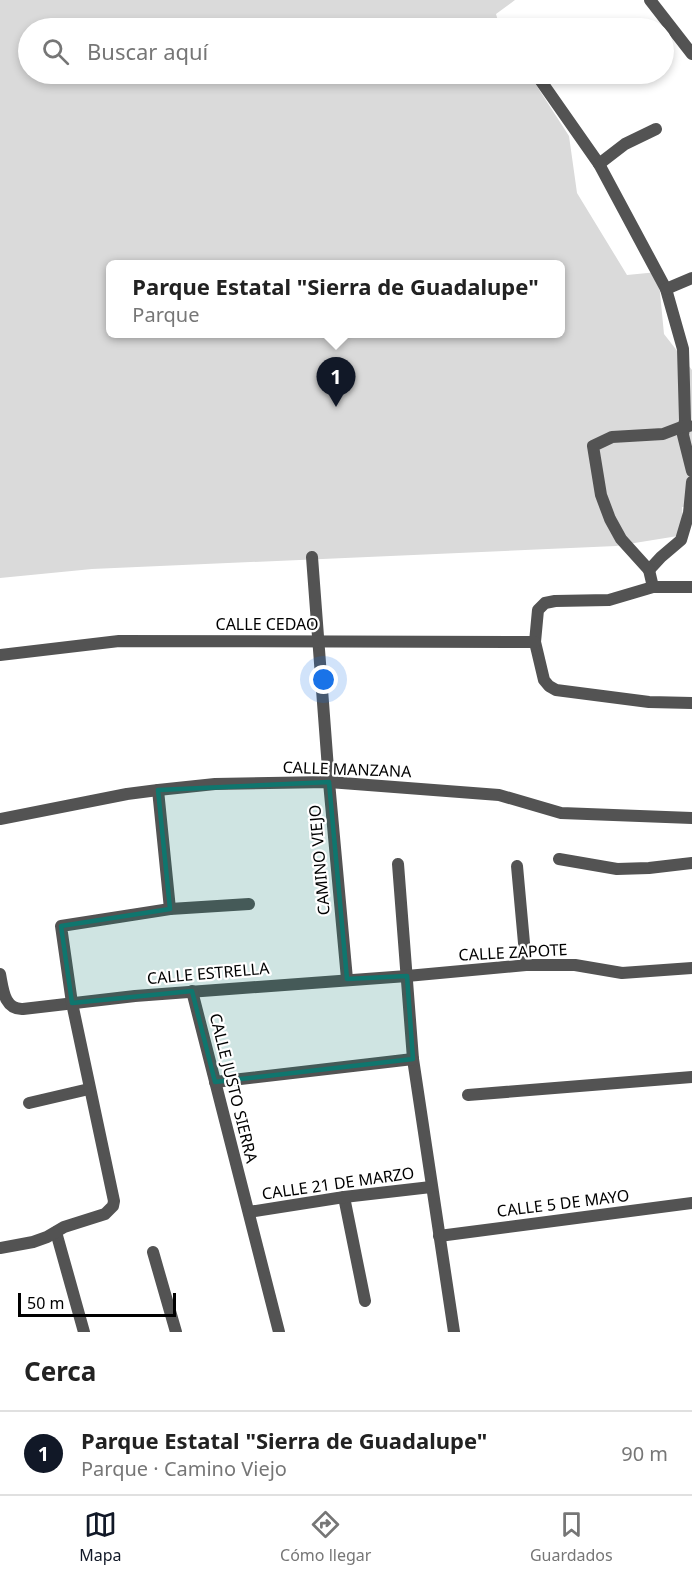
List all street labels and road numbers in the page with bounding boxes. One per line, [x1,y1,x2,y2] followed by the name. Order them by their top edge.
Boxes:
[216,613,318,635] street label: CALLE CEDAO
[282,756,413,782] street label: CALLE MANZANA
[303,804,335,916] street label: CAMINO VIEJO
[458,938,568,966] street label: CALLE ZAPOTE
[146,957,271,989] street label: CALLE ESTRELLA
[205,1011,263,1166] street label: CALLE JUSTO SIERRA
[260,1161,416,1205] street label: CALLE 21 DE MARZO
[496,1184,630,1222] street label: CALLE 5 DE MAYO

